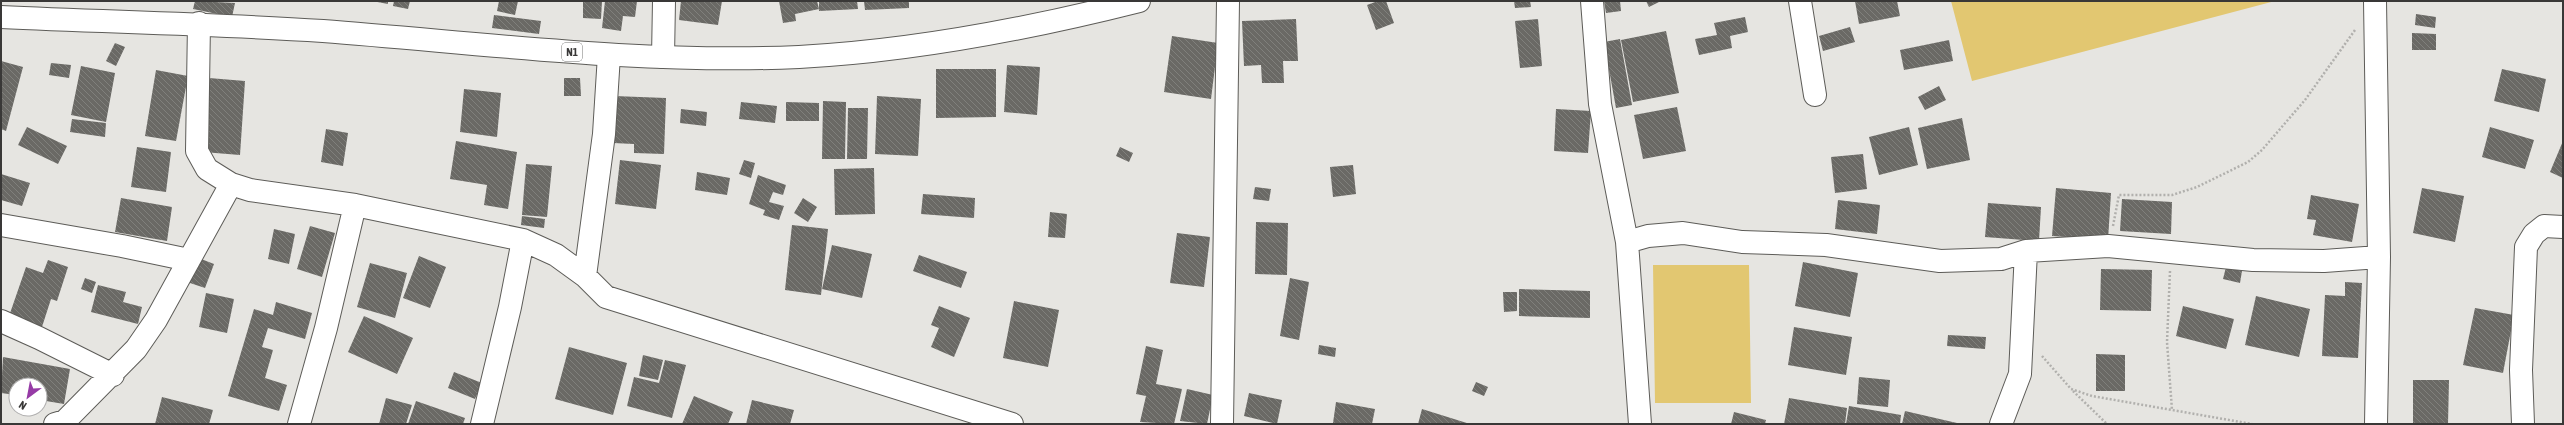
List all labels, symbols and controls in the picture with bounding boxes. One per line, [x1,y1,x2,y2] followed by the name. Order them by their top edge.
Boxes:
[562,43,582,61] road number: N1
[8,377,48,417] north arrow
[17,399,29,412] text: N

